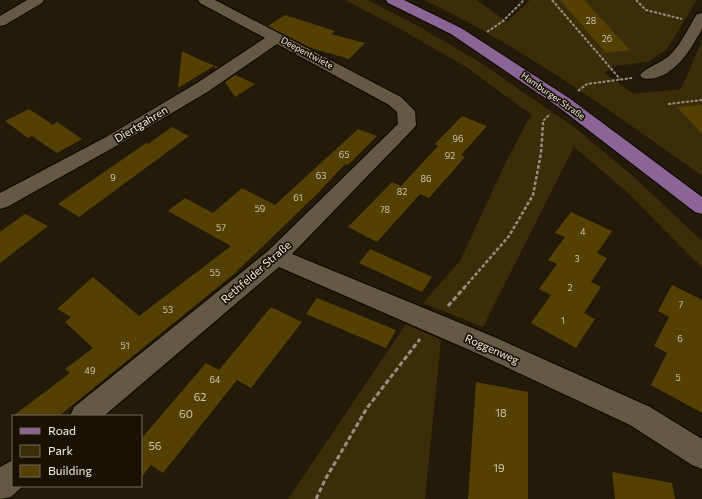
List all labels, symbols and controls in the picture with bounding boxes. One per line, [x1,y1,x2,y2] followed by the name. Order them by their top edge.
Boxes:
[586,15,596,26] house number: 28
[602,33,612,44] house number: 26
[279,34,335,71] street label: Deepentwiete
[519,69,588,122] street label: Hamburger Straße
[112,103,170,145] street label: Diertgahren
[453,133,463,144] house number: 96
[339,149,349,160] house number: 65
[445,150,455,161] house number: 92
[316,170,326,181] house number: 63
[110,172,116,183] house number: 9
[421,173,431,184] house number: 86
[397,186,407,197] house number: 82
[293,192,303,203] house number: 61
[255,203,265,214] house number: 59
[380,204,390,215] house number: 78
[216,222,226,233] house number: 57
[580,226,586,237] house number: 4
[218,238,293,305] street label: Rethfelder Straße
[574,253,580,264] house number: 3
[210,267,220,278] house number: 55
[568,282,573,293] house number: 2
[679,299,684,310] house number: 7
[163,304,173,315] house number: 53
[561,315,565,326] house number: 1
[463,331,521,366] street label: Roggenweg
[677,333,683,344] house number: 6
[120,340,130,351] house number: 51
[85,365,95,376] house number: 49
[675,372,681,383] house number: 5
[210,374,221,385] house number: 64
[194,390,206,403] house number: 62
[495,406,507,419] house number: 18
[179,407,193,420] house number: 60
[12,415,142,487] legend
[48,423,76,437] text: Road
[149,439,162,452] house number: 56
[48,443,74,457] text: Park
[493,461,505,474] house number: 19
[48,463,92,477] text: Building

